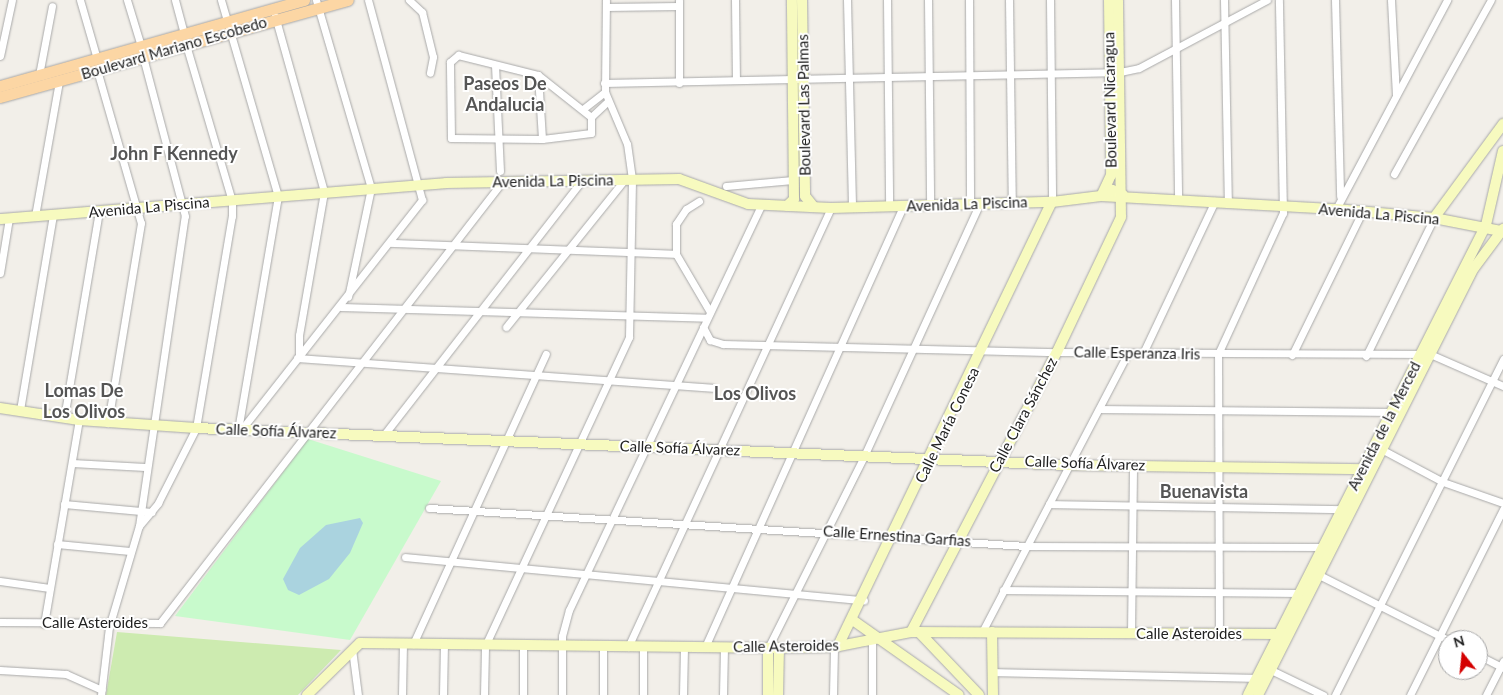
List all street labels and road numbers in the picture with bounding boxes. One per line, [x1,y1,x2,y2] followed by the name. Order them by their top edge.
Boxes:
[79,13,269,83] street label: Boulevard Mariano Escobedo
[1100,32,1120,168] street label: Boulevard Nicaragua
[794,34,814,176] street label: Boulevard Las Palmas
[492,171,614,191] street label: Avenida La Piscina
[88,193,210,221] street label: Avenida La Piscina
[906,193,1028,215] street label: Avenida La Piscina
[1318,200,1440,228] street label: Avenida La Piscina
[1074,343,1200,363] street label: Calle Esperanza Iris
[985,354,1061,476] street label: Calle Clara Sánchez
[1344,359,1424,493] street label: Avenida de la Merced
[911,364,983,486] street label: Calle María Conesa
[215,420,337,442] street label: Calle Sofía Álvarez
[619,437,741,459] street label: Calle Sofía Álvarez
[1024,452,1146,474] street label: Calle Sofía Álvarez
[822,522,972,550] street label: Calle Ernestina Garfias
[42,614,148,632] street label: Calle Asteroides
[1136,625,1242,643] street label: Calle Asteroides
[733,636,839,656] street label: Calle Asteroides

